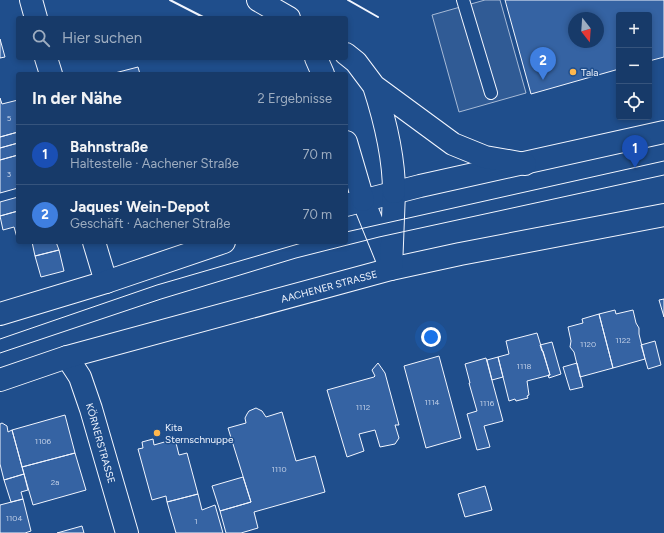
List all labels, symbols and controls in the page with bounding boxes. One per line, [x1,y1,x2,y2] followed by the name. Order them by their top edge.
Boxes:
[568,12,604,48] north arrow
[616,12,652,120] map controls
[616,12,652,48] button: +
[16,16,348,60] search box
[30,27,52,49] icon: search
[62,29,142,47] text: Hier suchen
[530,47,556,80] pin: 2
[616,48,652,84] button: −
[581,66,598,79] place label: Tala
[568,67,578,77] marker: Tala
[616,84,652,120] button: locate
[32,88,122,108] text: In der Nähe
[258,91,332,106] text: 2 Ergebnisse
[7,113,12,123] house number: 5
[622,135,648,168] pin: 1
[70,138,148,156] text: Bahnstraße
[42,147,48,162] text: 1
[302,147,332,162] text: 70 m
[70,156,239,171] text: Haltestelle · Aachener Straße
[7,169,11,179] house number: 3
[70,198,210,216] text: Jaques' Wein-Depot
[41,207,49,222] text: 2
[302,207,332,222] text: 70 m
[70,216,230,231] text: Geschäft · Aachener Straße
[280,267,379,306] street label: AACHENER STRASSE
[421,327,441,347] your location
[615,335,631,345] house number: 1122
[580,339,596,349] house number: 1120
[517,361,531,371] house number: 1118
[425,397,439,407] house number: 1114
[480,398,495,408] house number: 1116
[83,401,118,485] street label: KÖRNERSTRASSE
[356,402,370,412] house number: 1112
[165,421,234,446] place label: Kita Sternschnuppe
[152,428,162,438] marker: Kita Sternschnuppe
[35,436,52,446] house number: 1106
[271,464,287,474] house number: 1110
[51,477,59,487] house number: 2a
[6,513,22,523] house number: 1104
[194,516,198,526] house number: 1

